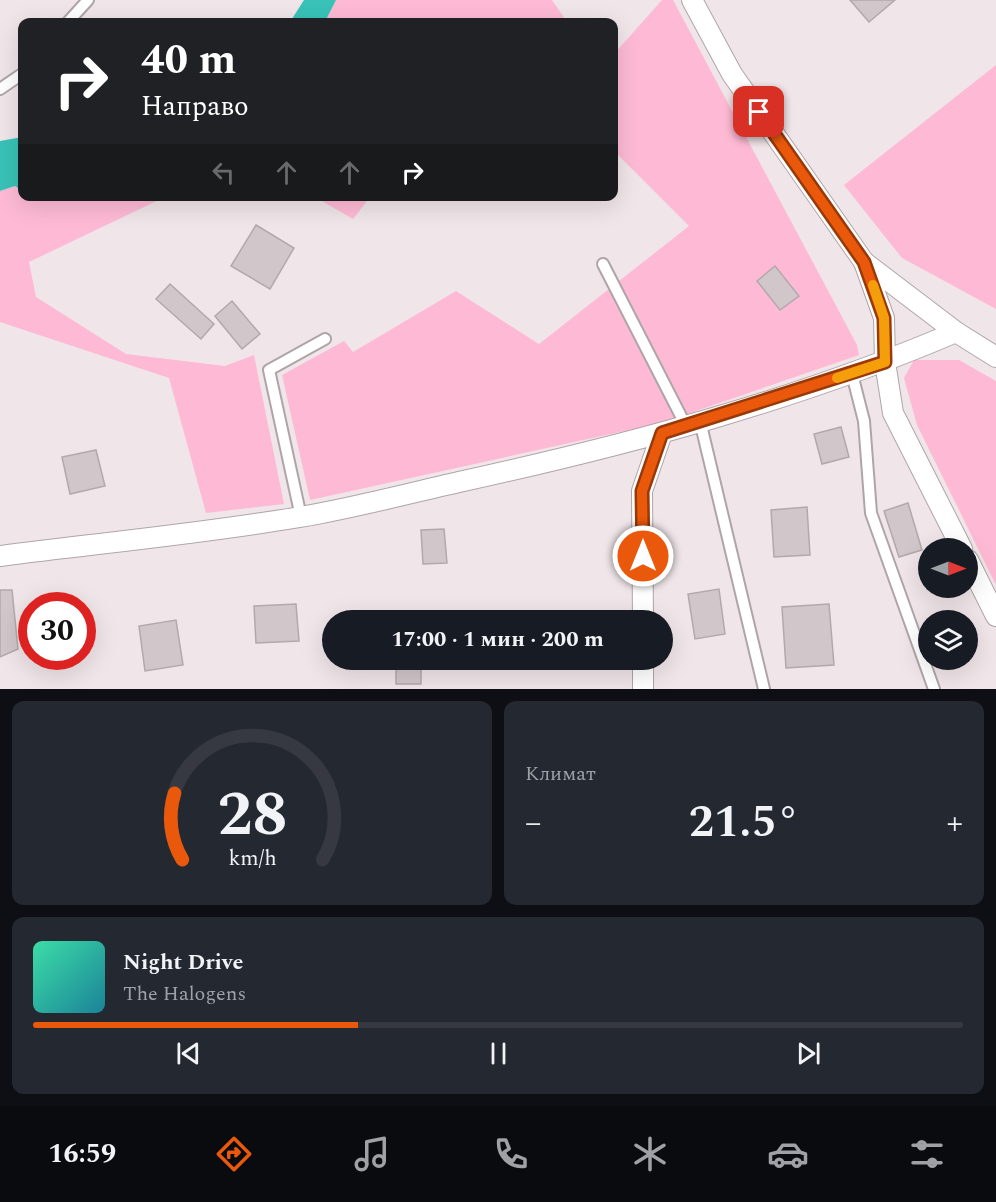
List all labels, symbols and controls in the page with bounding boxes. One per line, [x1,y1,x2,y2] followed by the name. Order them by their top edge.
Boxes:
[141,29,236,92] text: 40 m
[42,42,120,120] icon: right
[141,86,249,128] text: Направо
[733,86,784,137] pin
[742,95,775,128] icon: arrive
[207,156,240,189] icon: left
[270,156,303,189] icon: ahead
[333,156,366,189] icon: ahead
[396,156,429,189] icon: right
[611,524,675,588] position arrow
[918,538,978,598] north arrow
[918,538,978,670] map controls
[18,592,96,670] speed limit sign: 30
[918,610,978,670] button: layers
[391,623,604,656] text: 17:00 · 1 мин · 200 m
[525,759,596,789] text: Климат
[217,768,287,863] text: 28
[689,788,799,857] text: 21.5°
[525,798,542,848] text: −
[946,798,963,848] text: +
[228,842,276,875] text: km/h
[123,946,243,979] text: Night Drive
[123,979,246,1009] text: The Halogens
[172,1037,205,1070] icon: previous
[482,1037,515,1070] icon: pause
[792,1037,825,1070] icon: next
[48,1133,116,1175] text: 16:59
[213,1133,255,1175] icon: directions
[351,1133,393,1175] icon: music
[490,1133,532,1175] icon: phone
[629,1133,671,1175] icon: climate
[767,1133,809,1175] icon: car
[906,1133,948,1175] icon: filters

